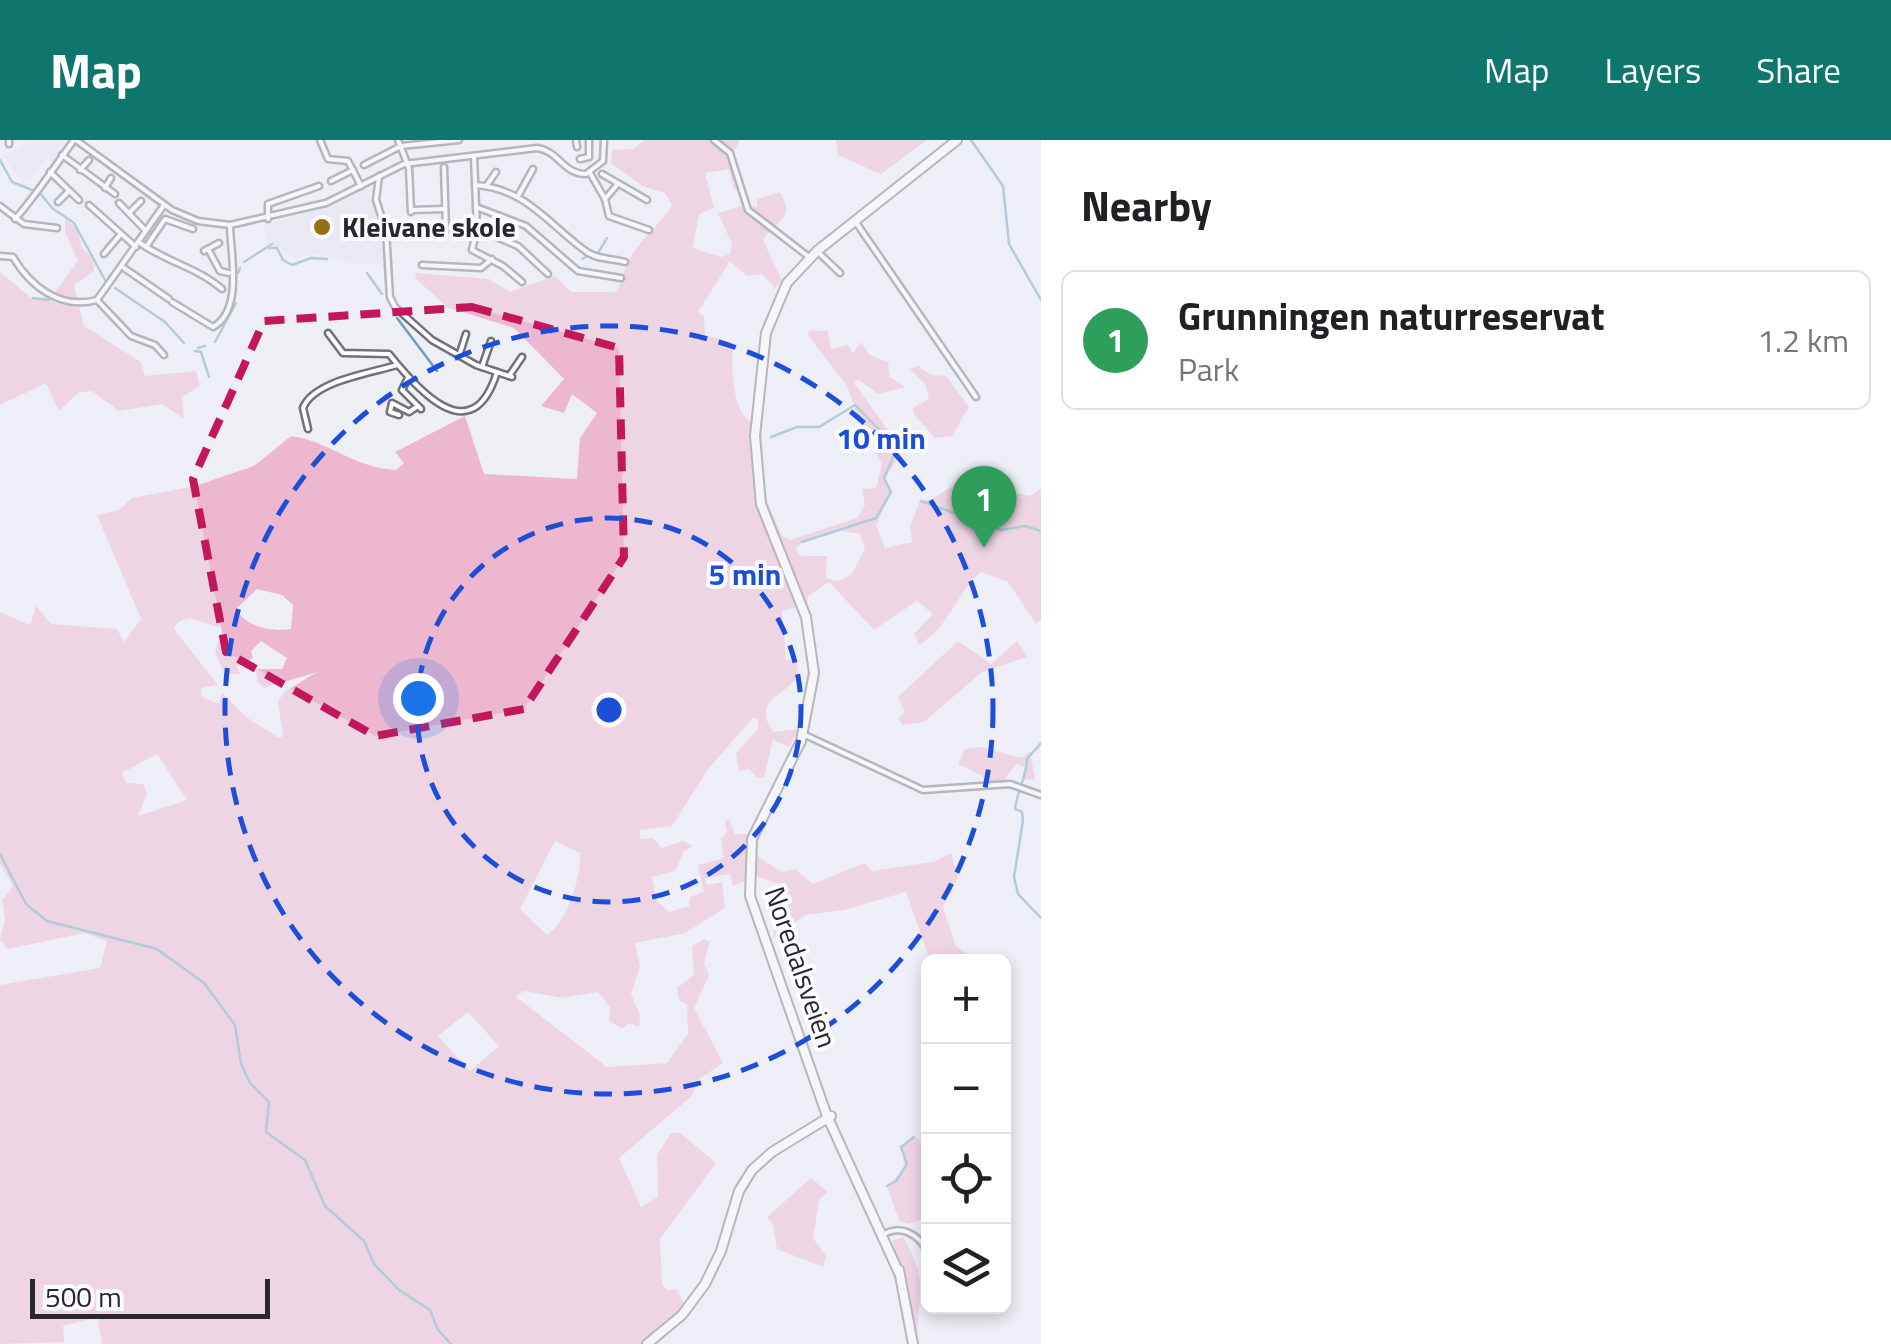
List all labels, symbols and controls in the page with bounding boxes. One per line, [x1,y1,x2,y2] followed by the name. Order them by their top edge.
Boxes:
[50,34,142,107] text: Map
[1484,43,1549,97] text: Map
[1604,43,1701,97] text: Layers
[1756,43,1841,97] text: Share
[1081,173,1212,237] text: Nearby
[342,205,516,248] place label: Kleivane skole
[311,216,333,238] marker: Kleivane skole
[1178,287,1605,345] text: Grunningen naturreservat
[1107,316,1124,364] text: 1
[1757,316,1849,364] text: 1.2 km
[1178,345,1239,393] text: Park
[836,415,926,461] text: 10 min
[952,466,1016,548] pin: 1
[709,551,781,597] text: 5 min
[393,673,444,724] your location
[591,692,627,728] centre of rings
[754,880,849,1053] street label: Noredalsveien
[921,954,1011,1314] map controls
[921,954,1011,1044] button: +
[921,1044,1011,1134] button: −
[921,1134,1011,1224] button: locate
[921,1224,1011,1314] button: layers
[30,1274,270,1318] scale bar
[45,1275,122,1318] text: 500 m

